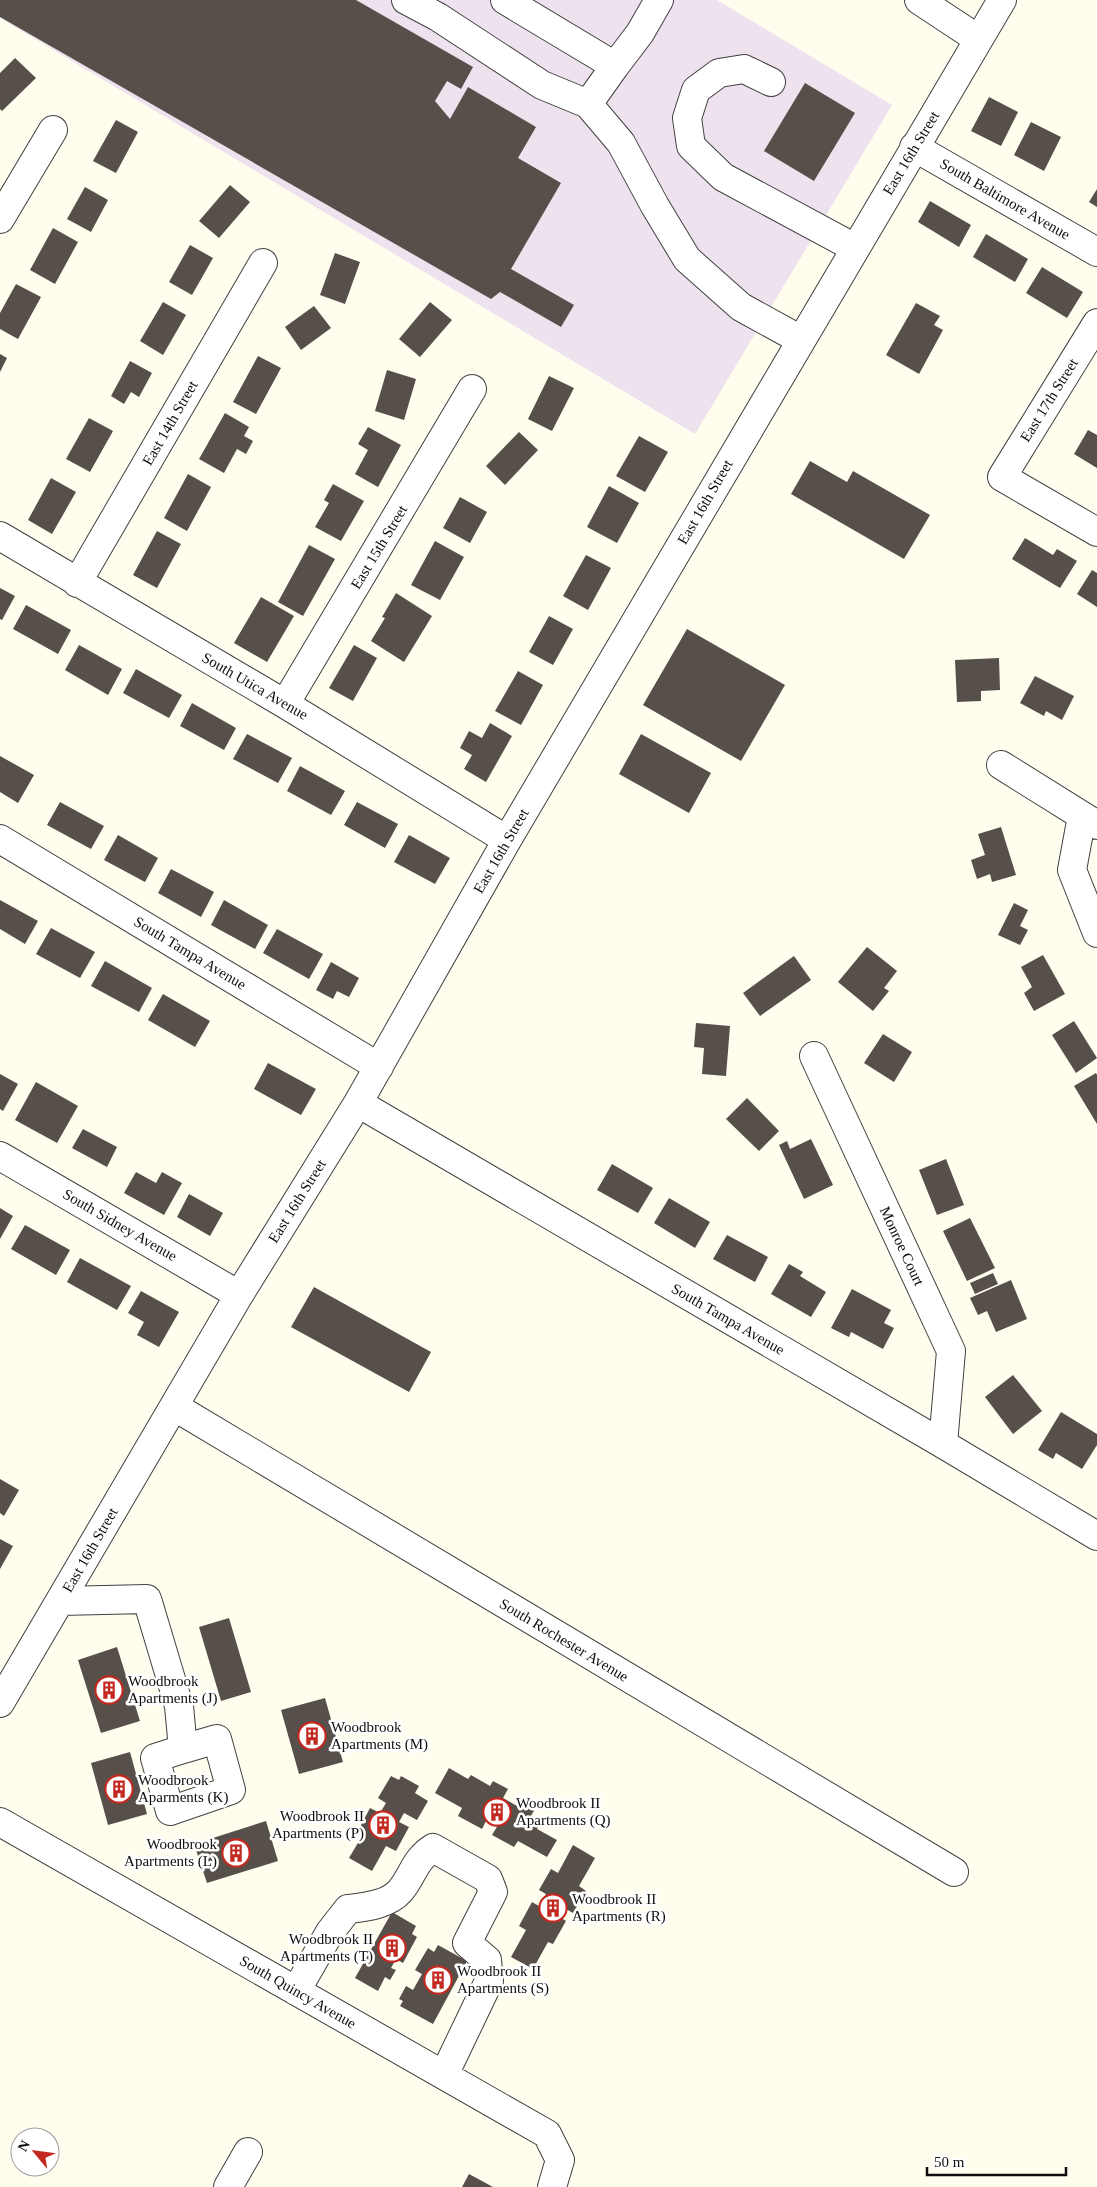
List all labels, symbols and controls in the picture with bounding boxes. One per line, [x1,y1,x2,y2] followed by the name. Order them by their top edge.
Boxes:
[880,107,943,198] street label: East 16th Street
[937,155,1073,243] street label: South Baltimore Avenue
[1017,355,1081,445] street label: East 17th Street
[139,377,201,468] street label: East 14th Street
[674,456,736,547] street label: East 16th Street
[348,501,411,592] street label: East 15th Street
[199,649,311,723] street label: South Utica Avenue
[470,805,532,896] street label: East 16th Street
[131,913,249,993] street label: South Tampa Avenue
[265,1156,329,1246] street label: East 16th Street
[60,1186,180,1264] street label: South Sidney Avenue
[877,1204,928,1289] street label: Monroe Court
[669,1280,788,1358] street label: South Tampa Avenue
[59,1504,121,1595] street label: East 16th Street
[497,1595,631,1685] street label: South Rochester Avenue
[128,1673,218,1707] place label: Woodbrook Apartments (J)
[94,1675,124,1705] building icon: Woodbrook Apartments (J)
[331,1719,428,1753] place label: Woodbrook Apartments (M)
[297,1721,327,1751] building icon: Woodbrook Apartments (M)
[138,1772,228,1806] place label: Woodbrook Aparments (K)
[104,1774,134,1804] building icon: Woodbrook Aparments (K)
[516,1795,611,1829] place label: Woodbrook II Apartments (Q)
[482,1797,512,1827] building icon: Woodbrook II Apartments (Q)
[272,1808,364,1842] place label: Woodbrook II Apartments (P)
[368,1810,398,1840] building icon: Woodbrook II Apartments (P)
[124,1836,217,1870] place label: Woodbrook Apartments (L)
[221,1838,251,1868] building icon: Woodbrook Apartments (L)
[572,1891,666,1925] place label: Woodbrook II Apartments (R)
[538,1893,568,1923] building icon: Woodbrook II Apartments (R)
[280,1931,373,1965] place label: Woodbrook II Apartments (T)
[377,1933,407,1963] building icon: Woodbrook II Apartments (T)
[237,1952,359,2032] street label: South Quincy Avenue
[457,1963,549,1997] place label: Woodbrook II Apartments (S)
[423,1965,453,1995] building icon: Woodbrook II Apartments (S)
[10,2127,60,2177] north arrow
[15,2138,33,2154] text: N
[927,2144,1066,2176] scale bar
[934,2154,965,2170] text: 50 m

